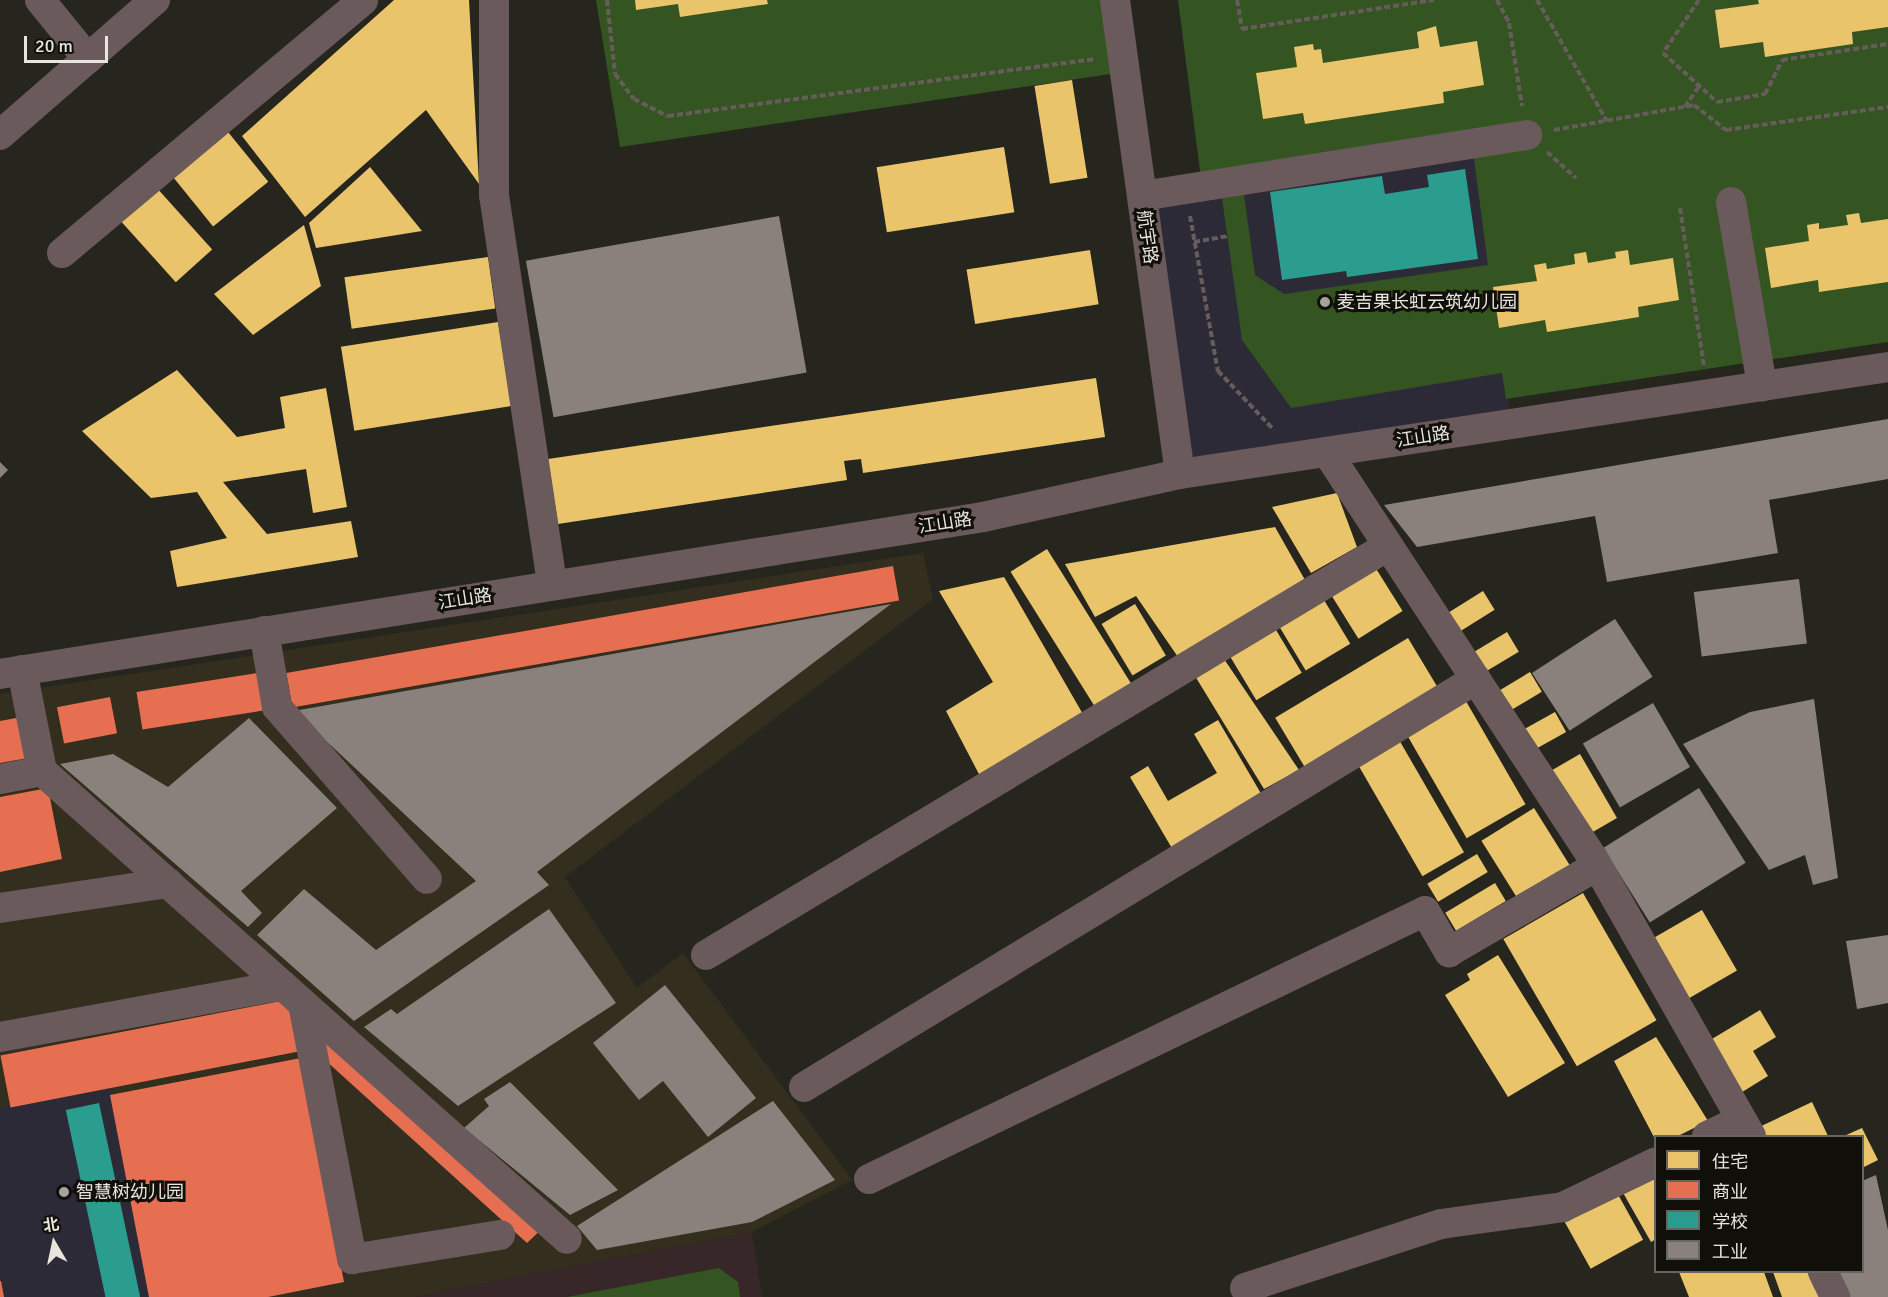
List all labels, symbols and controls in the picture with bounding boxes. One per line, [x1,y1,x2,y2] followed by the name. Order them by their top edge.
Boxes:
[27,24,111,62] scale bar
[35,35,73,57] text: 20 m
[1133,209,1161,265] street label: 航宇路
[1337,291,1517,313] place label: 麦吉果长虹云筑幼儿园
[1318,295,1332,309] marker: 麦吉果长虹云筑幼儿园
[1395,422,1451,452] street label: 江山路
[917,508,973,538] street label: 江山路
[437,584,493,614] street label: 江山路
[1654,1135,1864,1273] legend
[1712,1151,1748,1173] text: 住宅
[76,1181,184,1203] place label: 智慧树幼儿园
[1712,1181,1748,1203] text: 商业
[57,1185,71,1199] marker: 智慧树幼儿园
[1712,1211,1748,1233] text: 学校
[24,1213,84,1273] north arrow
[42,1214,61,1236] text: 北
[1712,1241,1748,1263] text: 工业

